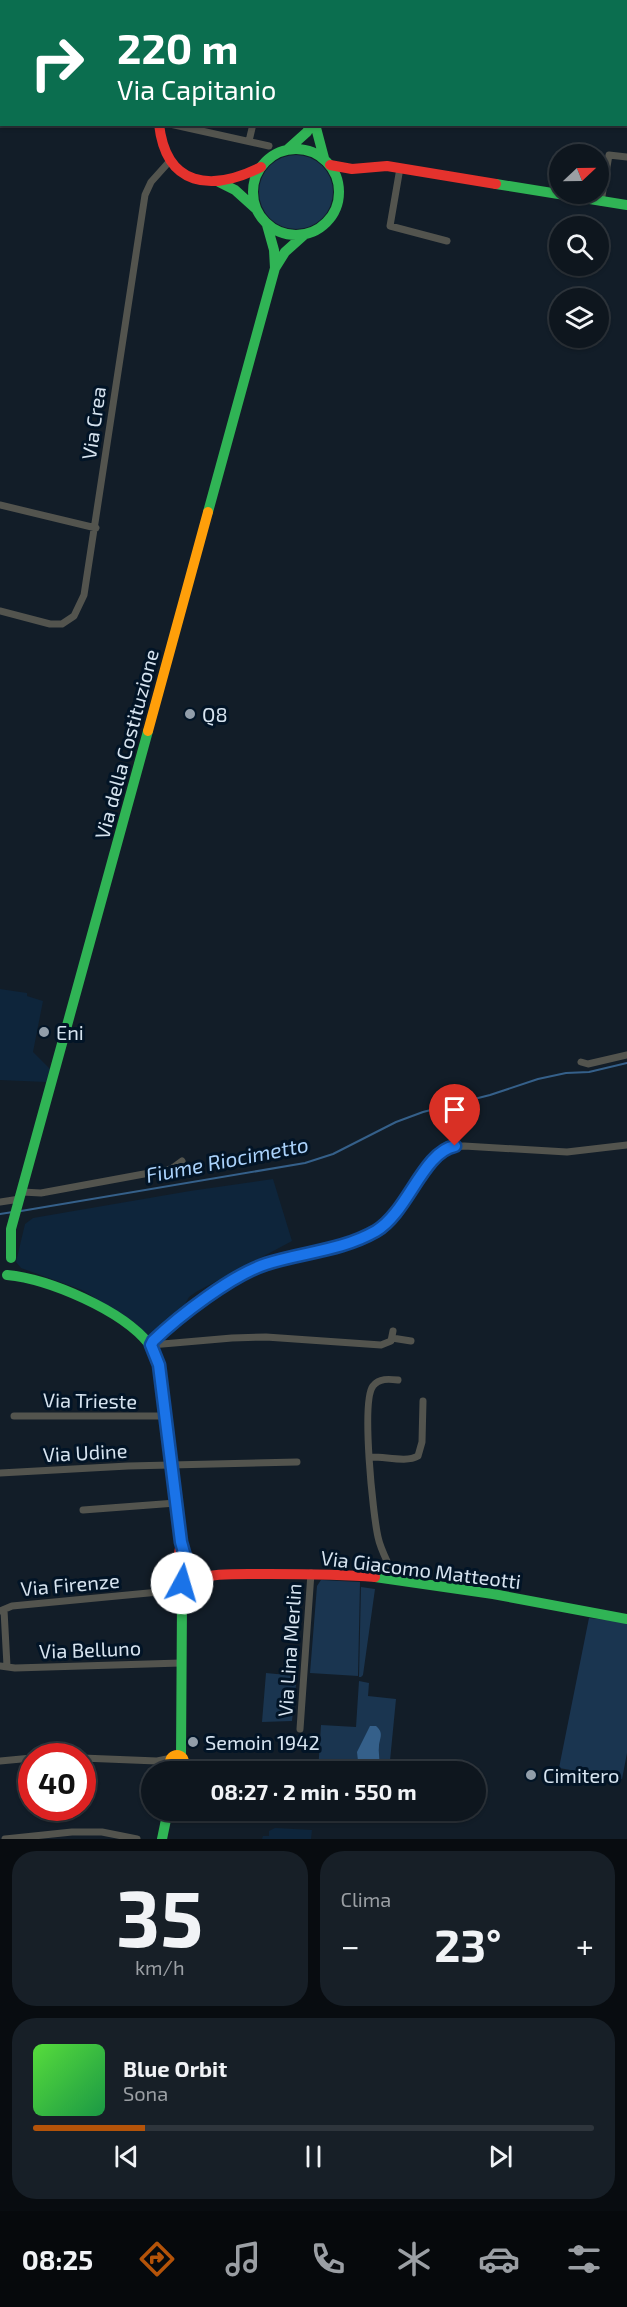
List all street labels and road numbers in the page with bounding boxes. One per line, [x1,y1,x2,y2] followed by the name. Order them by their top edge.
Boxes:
[76,385,110,461] street label: Via Crea
[89,646,163,842] street label: Via della Costituzione
[43,1387,137,1413] street label: Via Trieste
[42,1438,128,1466] street label: Via Udine
[320,1545,522,1593] street label: Via Giacomo Matteotti
[19,1568,121,1600] street label: Via Firenze
[272,1582,306,1718] street label: Via Lina Merlin
[39,1635,141,1663] street label: Via Belluno

